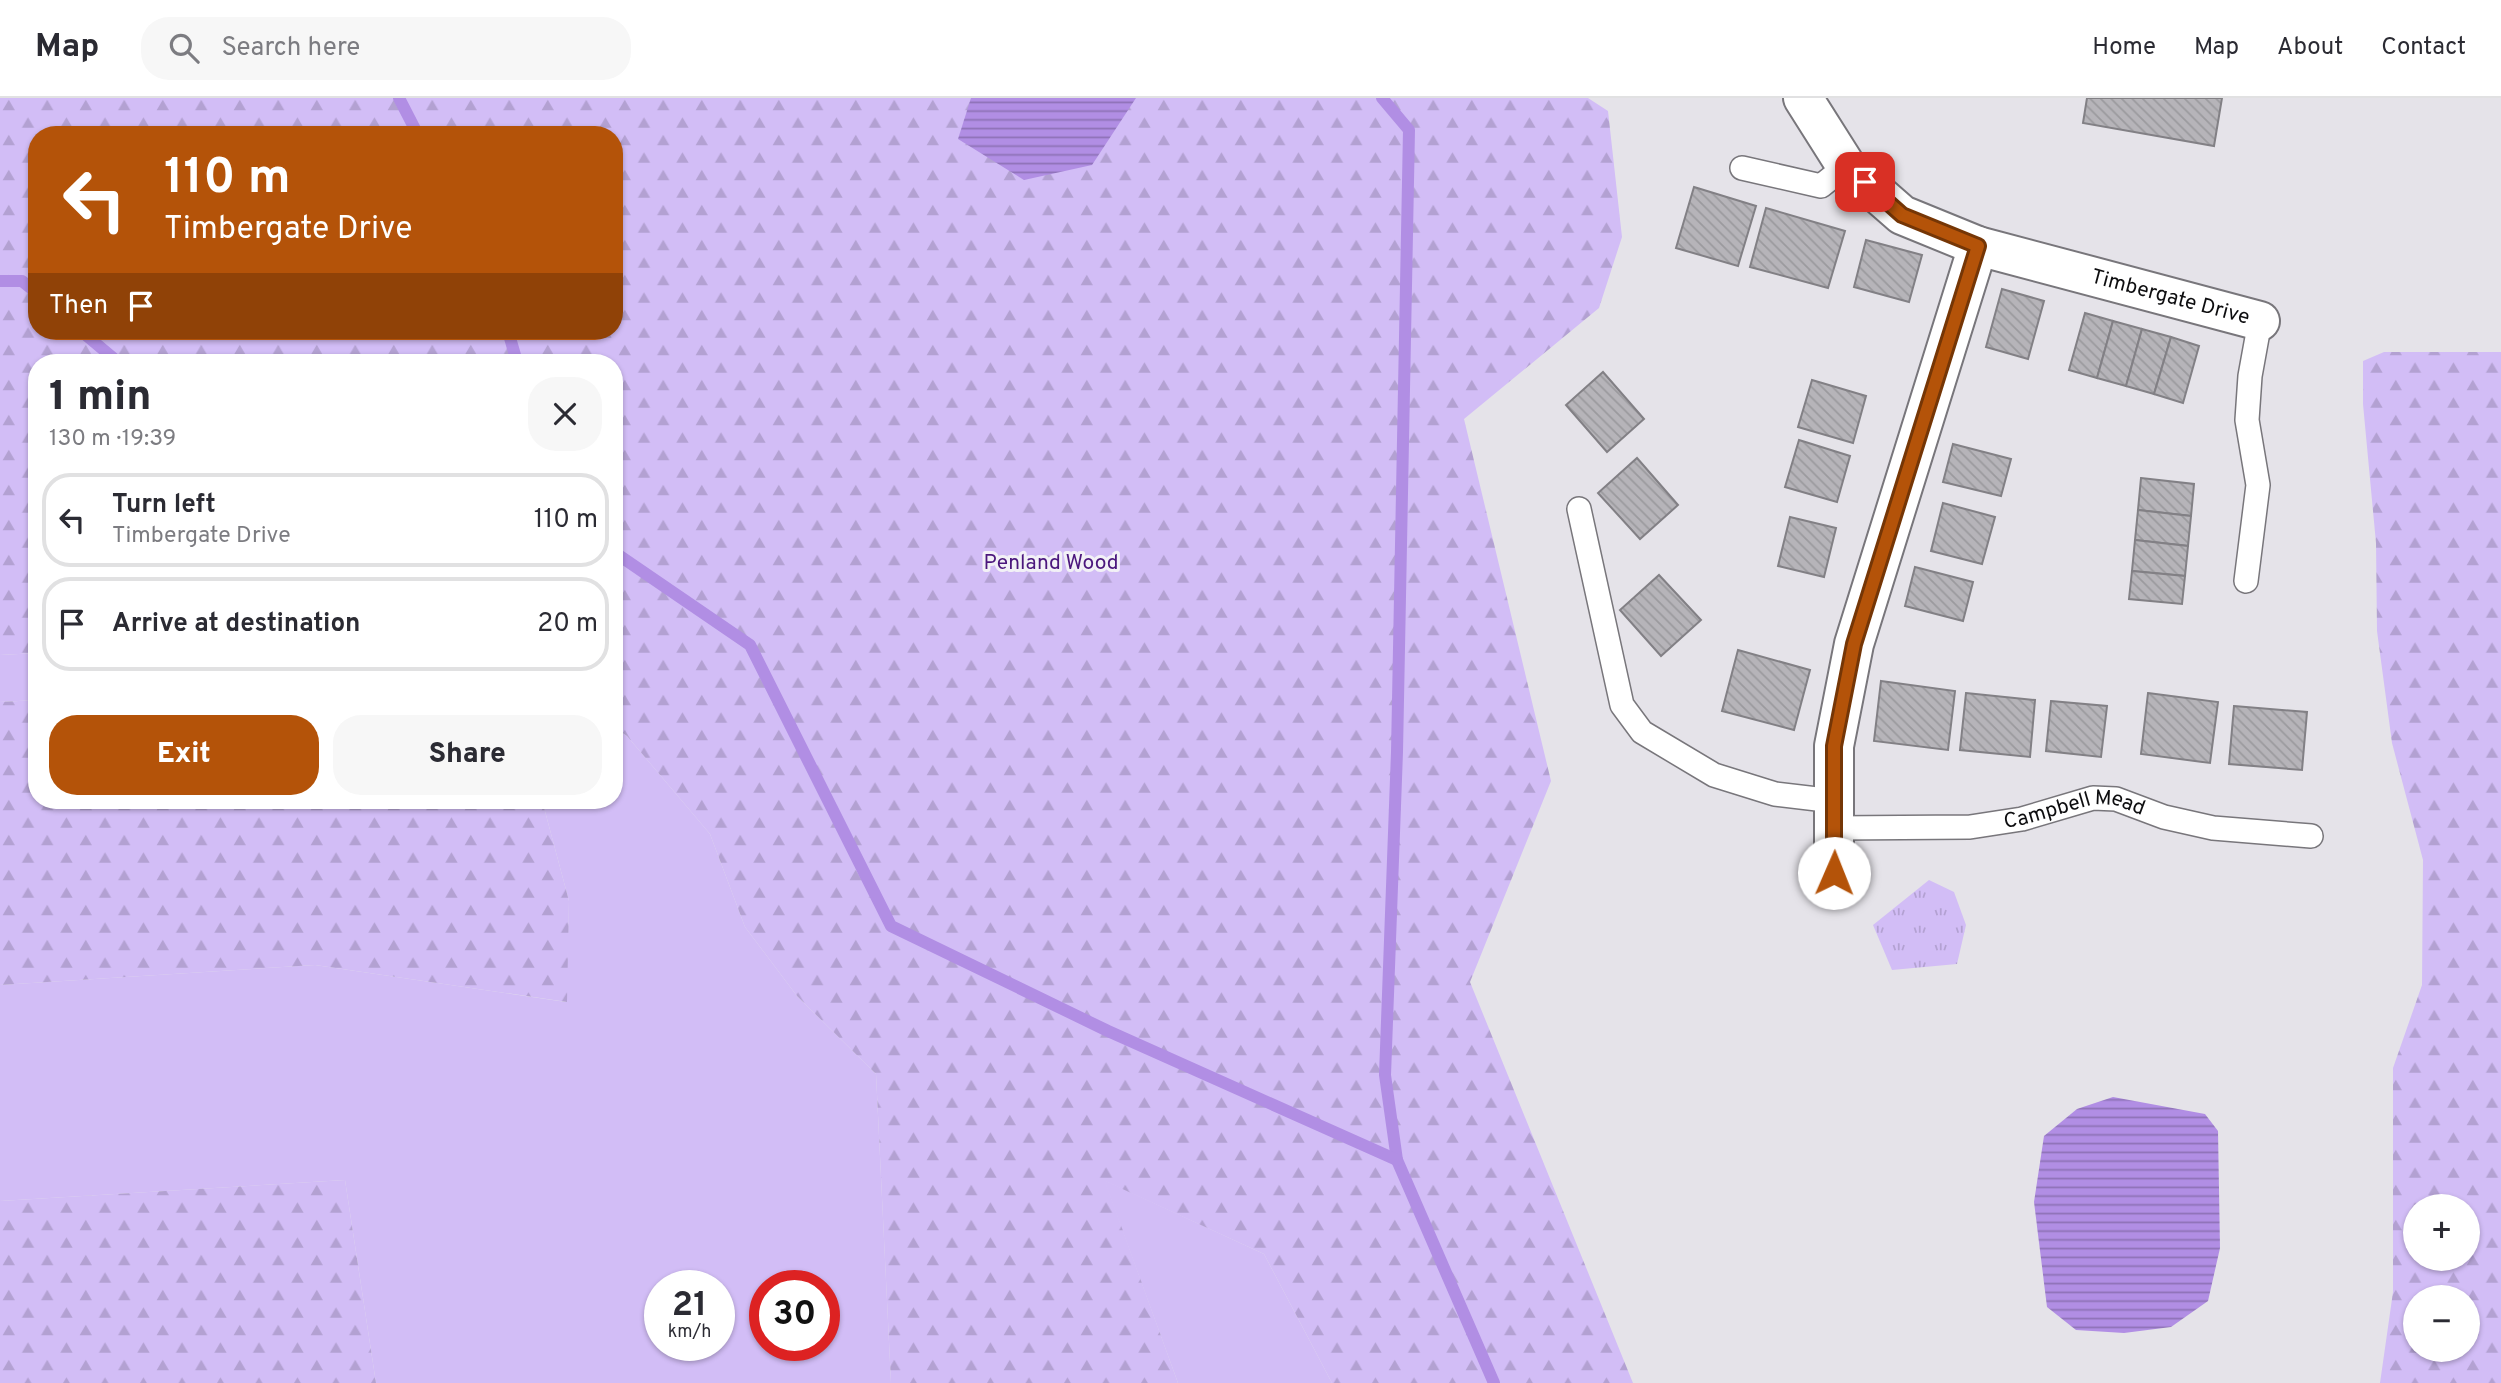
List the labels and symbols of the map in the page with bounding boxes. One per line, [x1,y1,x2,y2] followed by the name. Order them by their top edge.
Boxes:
[1835,152,1895,212] pin
[2088,263,2253,331] street label: Timbergate Drive
[983,550,1119,577] park label: Penland Wood
[2002,785,2149,835] street label: Campbell Mead
[1797,836,1871,910] position arrow
[749,1270,840,1361] speed limit sign: 30

